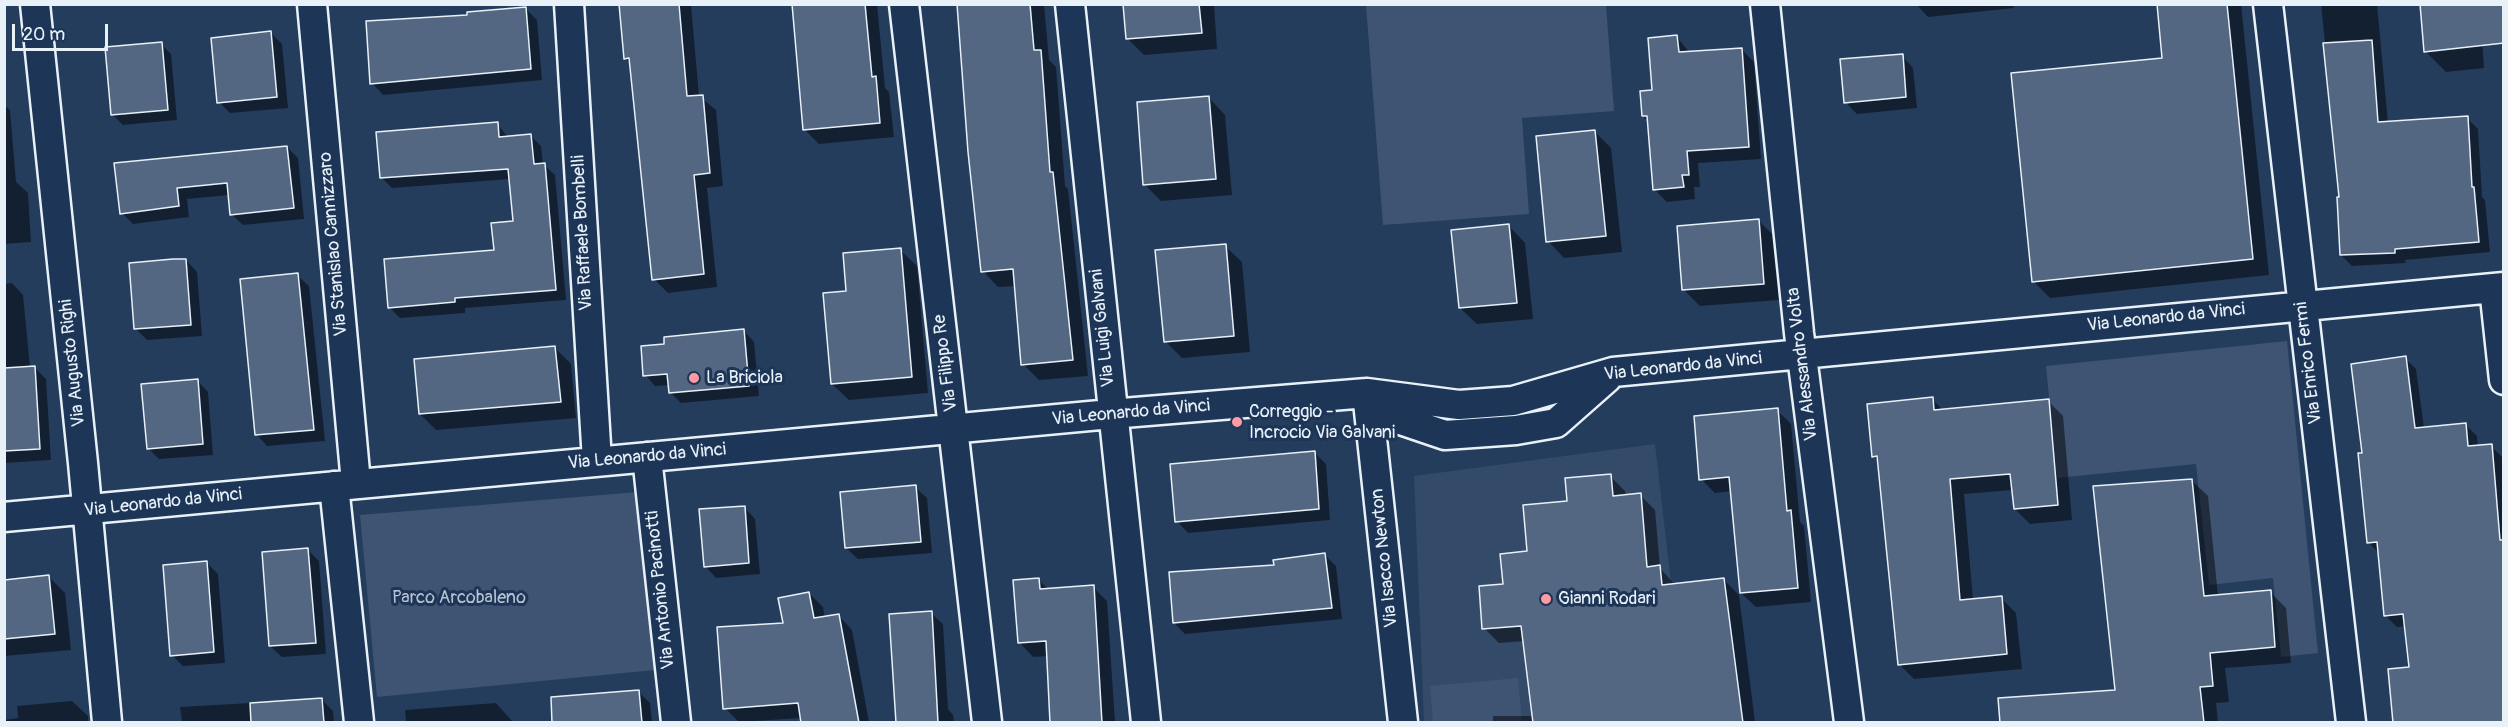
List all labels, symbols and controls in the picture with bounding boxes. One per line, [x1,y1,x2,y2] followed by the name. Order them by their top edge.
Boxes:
[15,12,111,50] scale bar
[23,23,65,46] text: 20 m
[315,151,353,337] street label: Via Stanislao Cannizzaro
[568,155,598,311] street label: Via Raffaele Bombelli
[1086,268,1120,388] street label: Via Luigi Galvani
[1783,286,1823,442] street label: Via Alessandro Volta
[56,298,90,428] street label: Via Augusto Righi
[2086,299,2246,337] street label: Via Leonardo da Vinci
[2291,301,2327,425] street label: Via Enrico Fermi
[929,313,963,413] street label: Via Filippo Re
[1603,348,1763,386] street label: Via Leonardo da Vinci
[706,367,783,389] place label: La Briciola
[687,371,701,385] marker: La Briciola
[1051,395,1211,431] street label: Via Leonardo da Vinci
[1249,401,1395,444] place label: Correggio - Incrocio Via Galvani
[1230,415,1244,429] marker: Correggio - Incrocio Via Galvani
[567,439,727,475] street label: Via Leonardo da Vinci
[83,484,243,522] street label: Via Leonardo da Vinci
[1367,487,1403,629] street label: Via Isacco Newton
[642,510,680,670] street label: Via Antonio Pacinotti
[392,587,526,609] park label: Parco Arcobaleno
[1558,588,1655,610] place label: Gianni Rodari
[1539,592,1553,606] marker: Gianni Rodari

